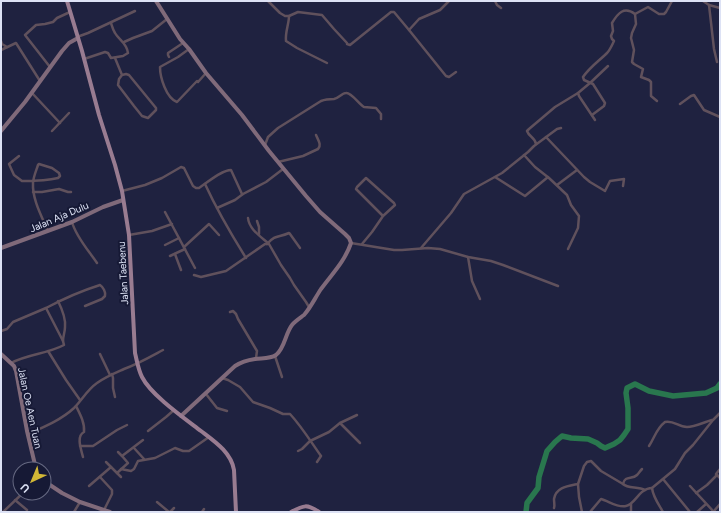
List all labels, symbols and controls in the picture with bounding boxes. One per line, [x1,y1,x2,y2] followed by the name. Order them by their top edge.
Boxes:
[28,199,90,235] street label: Jalan Aja Dulu
[115,241,131,305] street label: Jalan Taebenu
[15,366,45,450] street label: Jalan Oe Aen Tuan
[12,461,52,501] north arrow
[18,480,33,495] text: U

